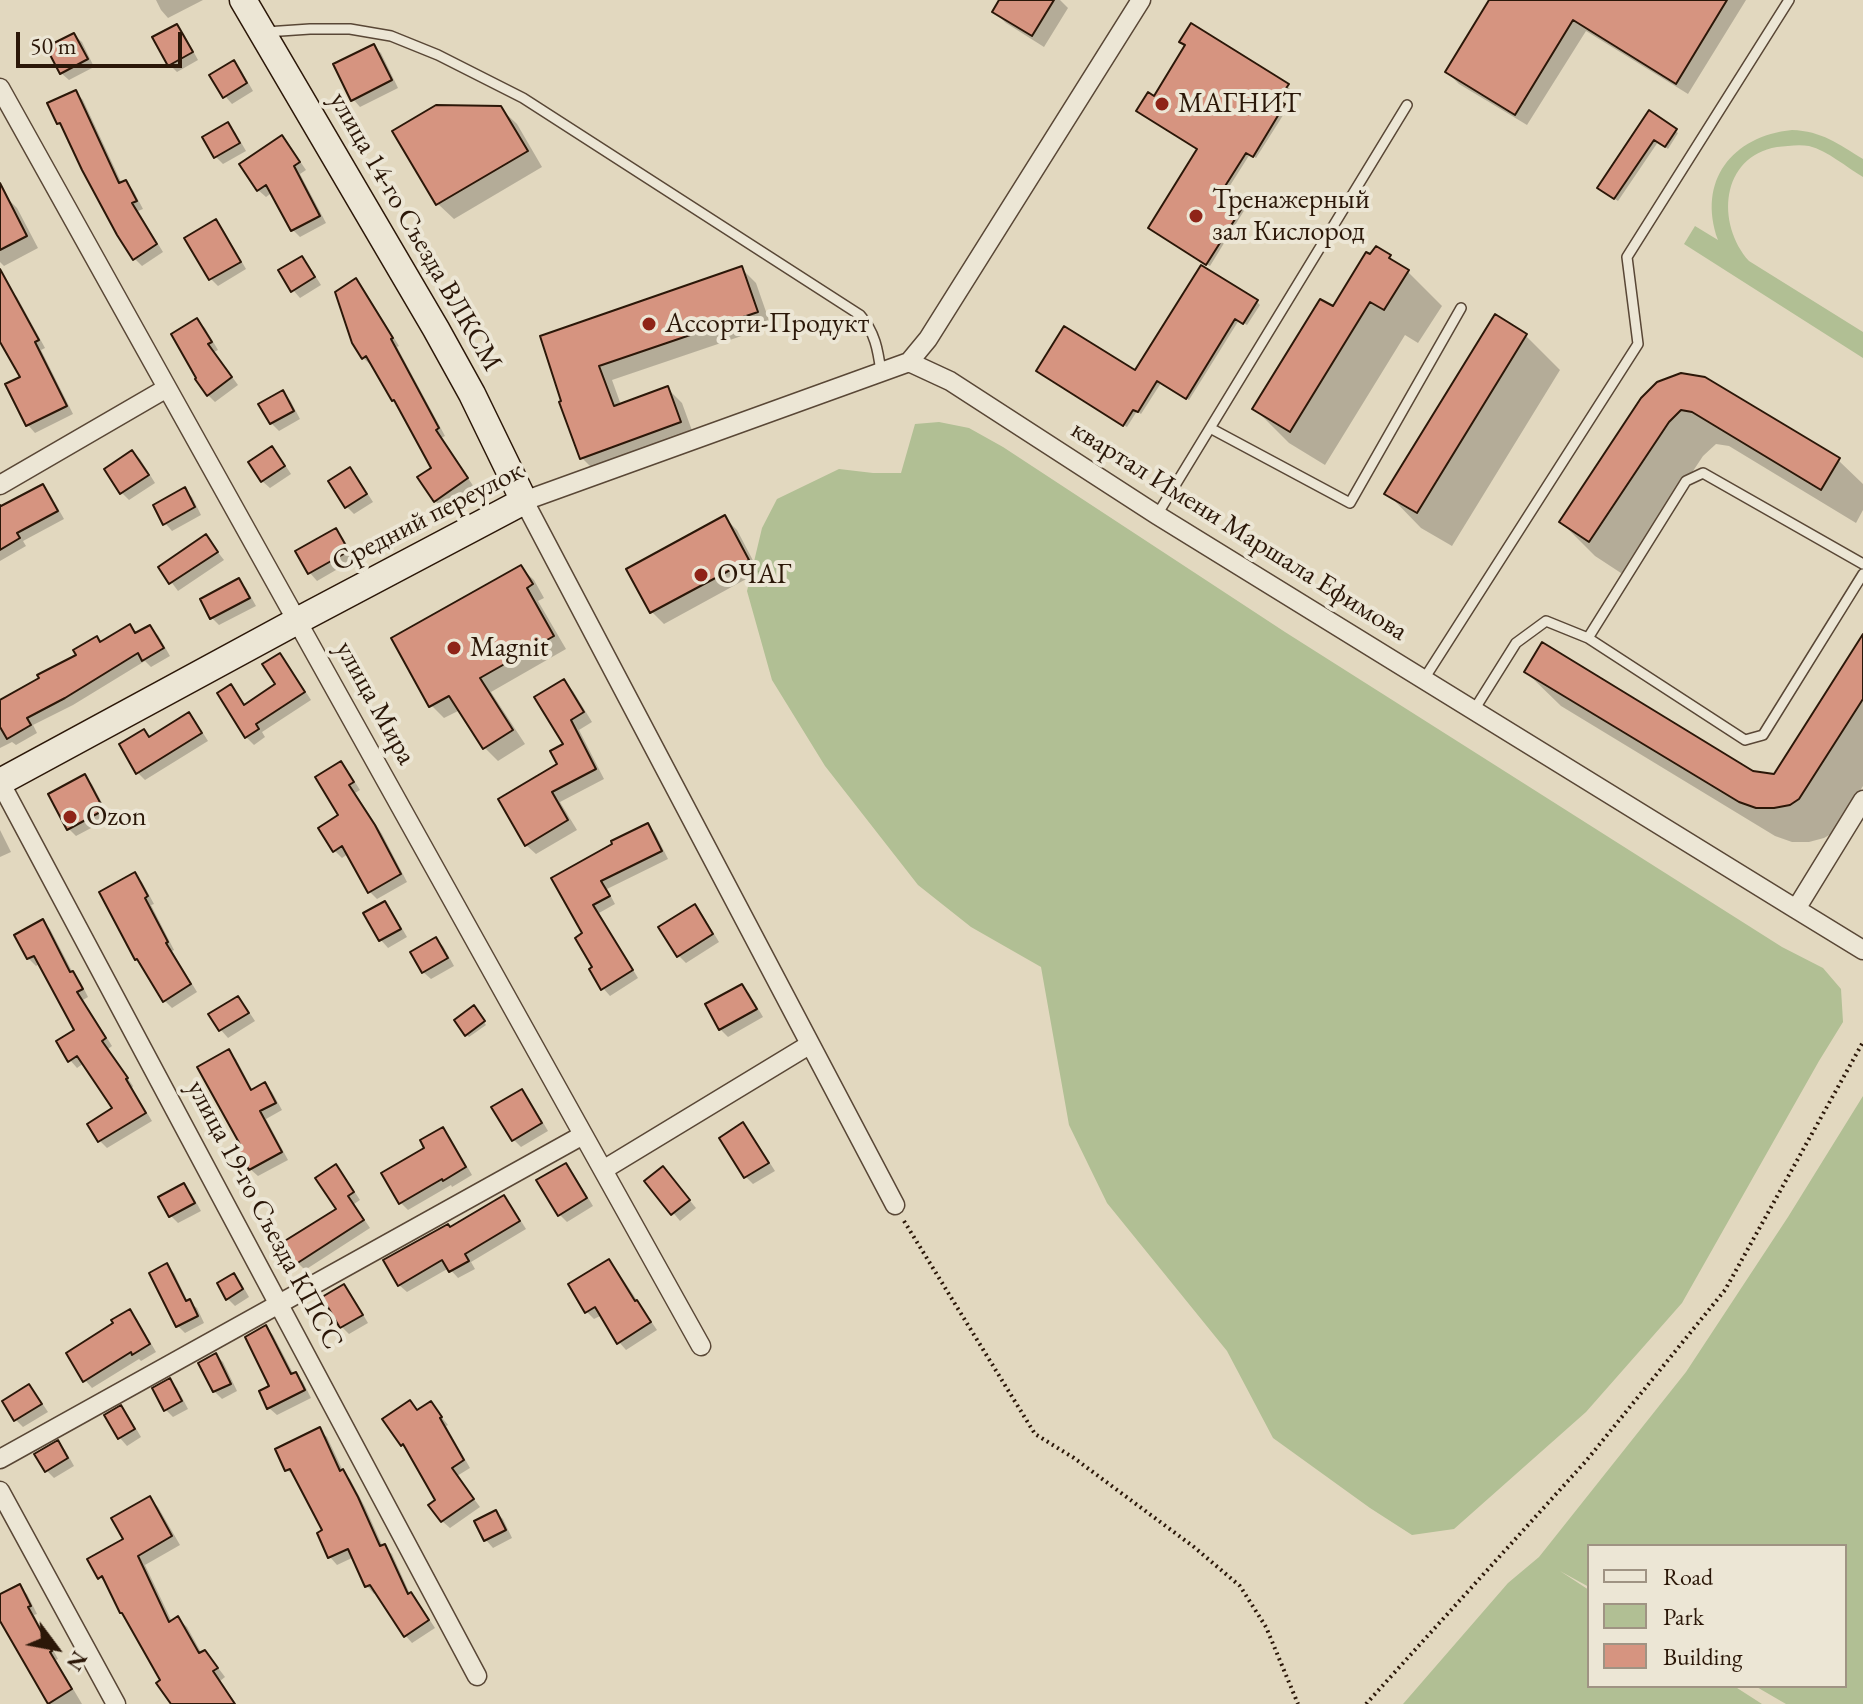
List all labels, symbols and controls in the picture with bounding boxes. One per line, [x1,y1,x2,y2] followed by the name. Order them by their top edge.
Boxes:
[20,16,186,66] scale bar
[30,30,77,61] text: 50 m
[321,86,509,378] street label: улица 14-го Съезда ВЛКСМ
[1178,87,1301,121] place label: МАГНИТ
[1153,95,1171,113] marker: МАГНИТ
[1212,183,1370,249] place label: Тренажерный зал Кислород
[1187,207,1205,225] marker: Тренажерный зал Кислород
[665,307,869,341] place label: Ассорти-Продукт
[640,315,658,333] marker: Ассорти-Продукт
[1065,413,1413,649] street label: квартал Имени Маршала Ефимова
[327,454,529,580] street label: Средний переулок
[717,558,791,592] place label: ОЧАГ
[692,566,710,584] marker: ОЧАГ
[470,631,548,665] place label: Magnit
[327,635,423,771] street label: улица Мира
[445,639,463,657] marker: Magnit
[86,800,147,834] place label: Ozon
[61,808,79,826] marker: Ozon
[179,1075,349,1355] street label: улица 19-го Съезда КПСС
[1587,1544,1847,1688] legend
[1663,1561,1713,1592] text: Road
[1663,1601,1704,1632] text: Park
[16,1608,96,1688] north arrow
[1663,1641,1743,1672] text: Building
[60,1646,94,1676] text: N

